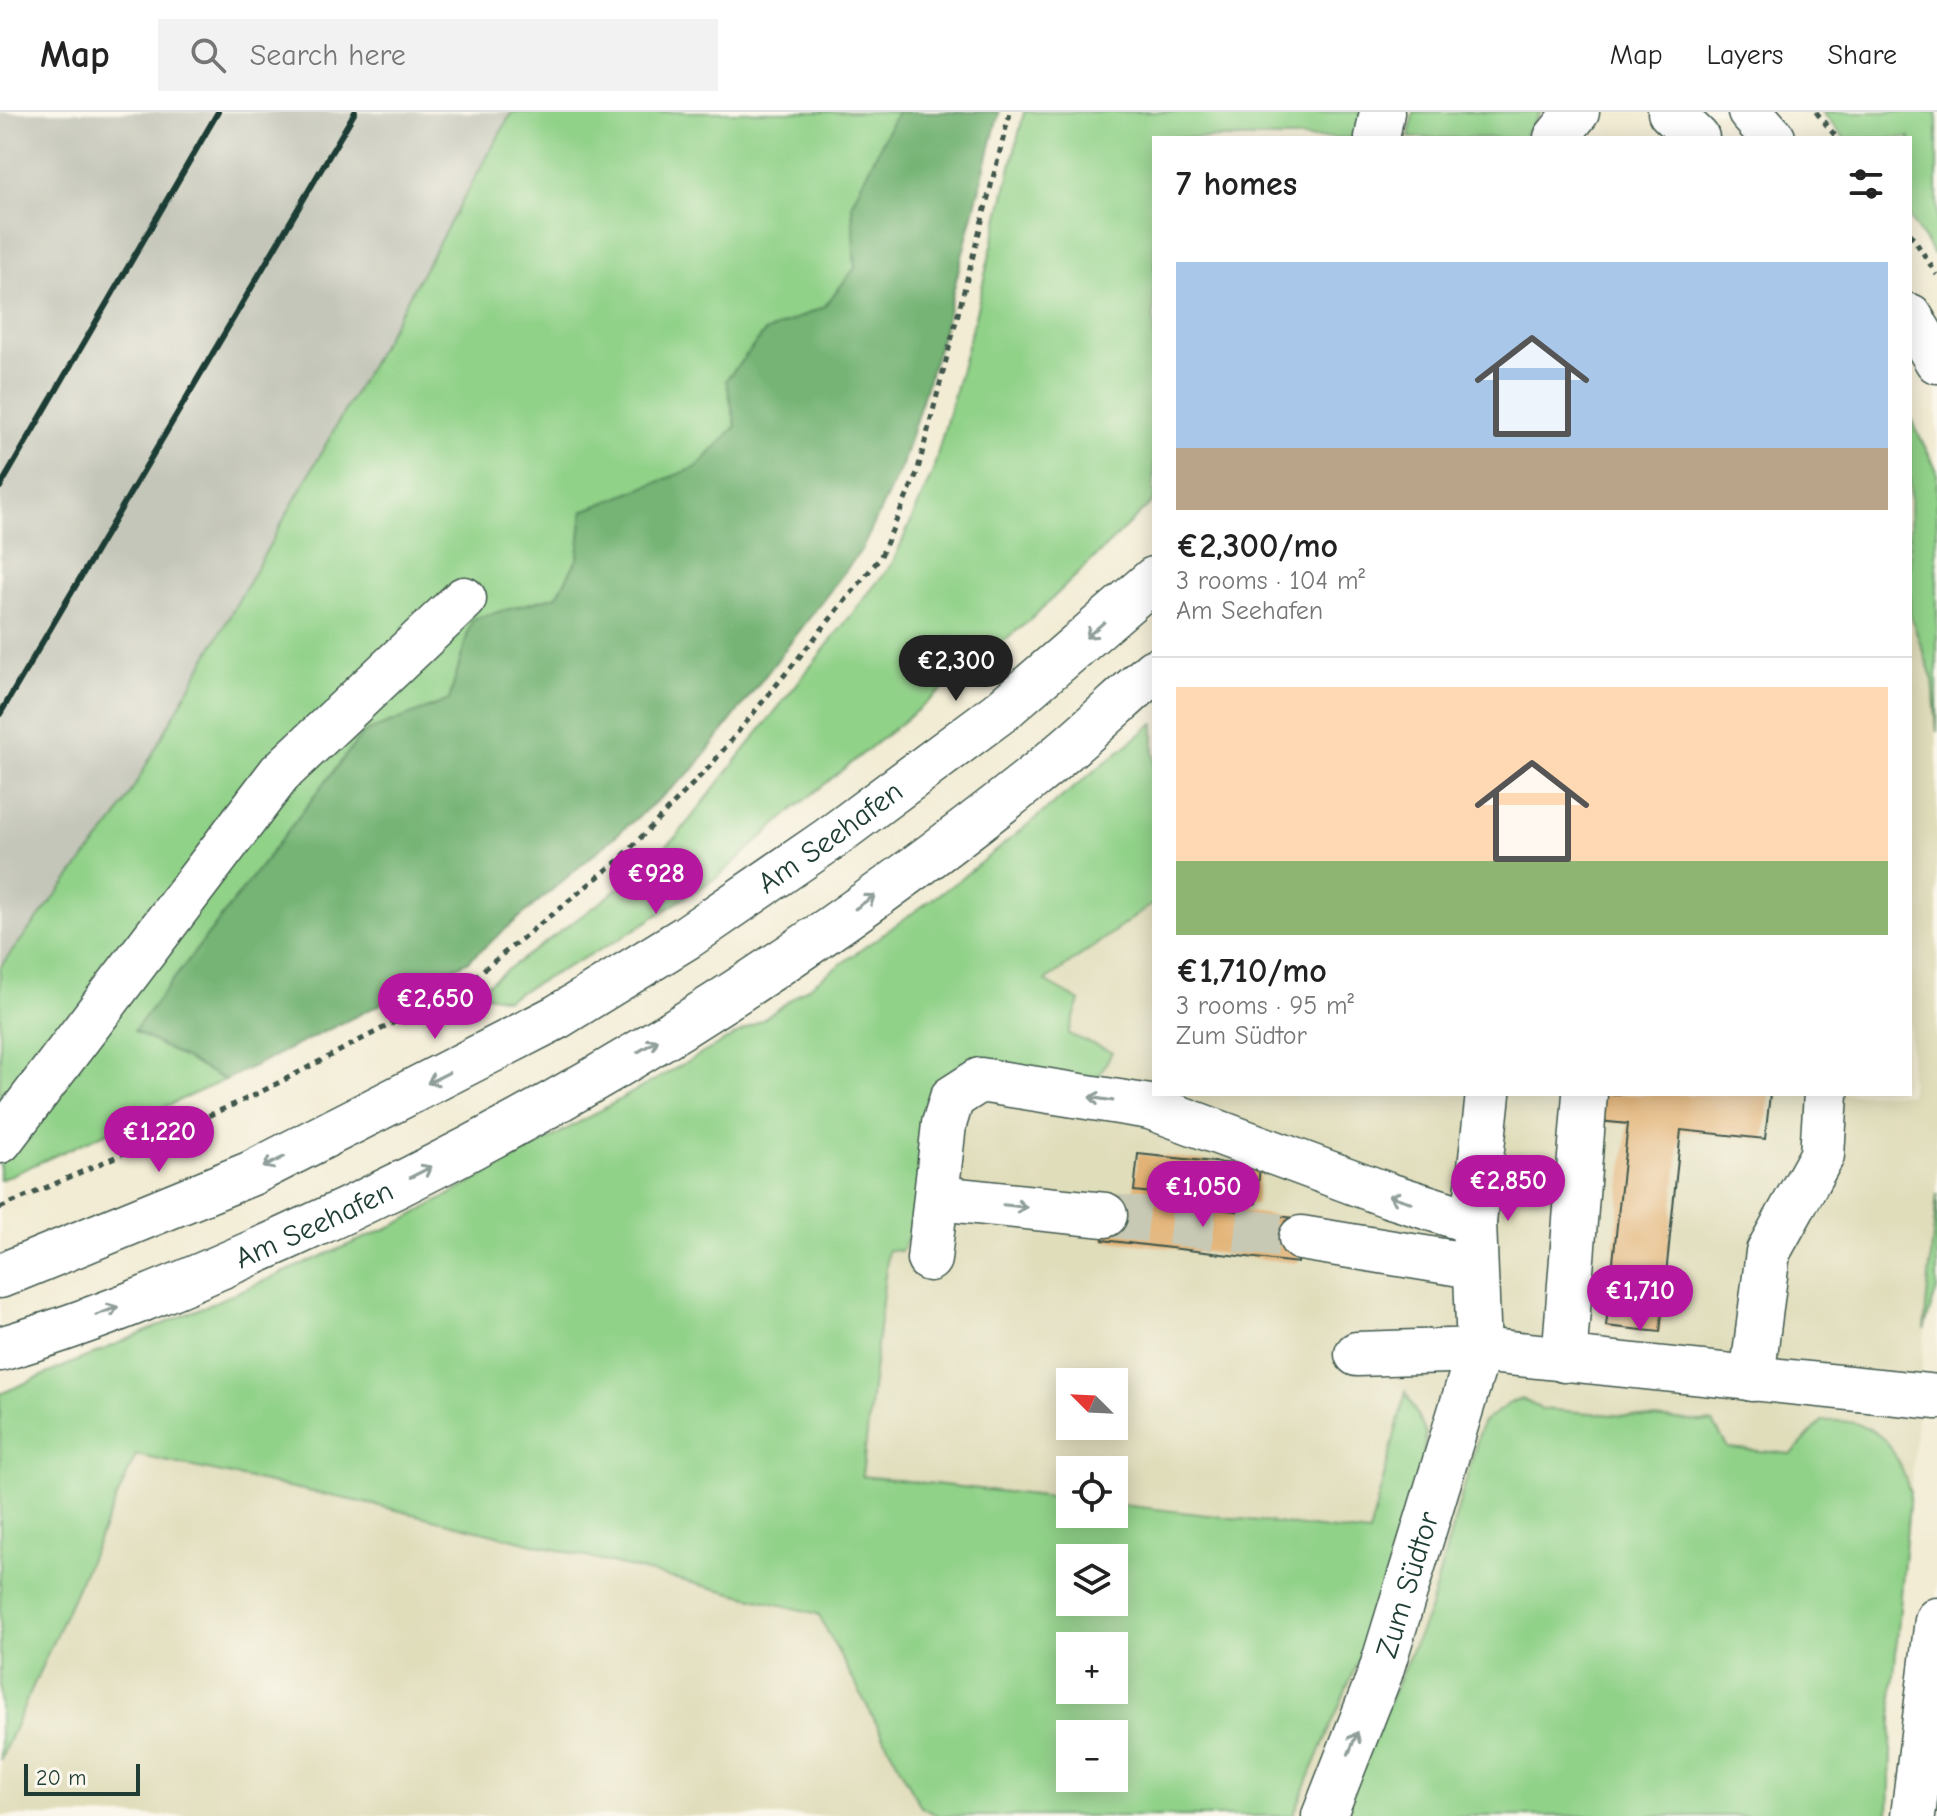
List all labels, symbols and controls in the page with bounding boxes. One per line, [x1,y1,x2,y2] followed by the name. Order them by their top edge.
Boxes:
[158,19,718,91] search box
[40,33,110,77] text: Map
[186,33,230,77] icon: search
[250,38,406,73] text: Search here
[1610,39,1663,71] text: Map
[1707,39,1783,71] text: Layers
[1827,39,1897,71] text: Share
[1844,162,1888,206] icon: filters
[1176,164,1297,204] text: 7 homes
[1460,314,1604,458] icon: home
[1176,526,1338,566] text: €2,300/mo
[1176,566,1365,596] text: 3 rooms · 104 m²
[1176,596,1323,626] text: Am Seehafen
[1086,621,1106,639] one-way arrow
[891,635,1021,703] pin: €2,300
[917,646,995,676] text: €2,300
[1460,739,1604,883] icon: home
[751,774,910,901] street label: Am Seehafen
[609,848,703,916] pin: €928
[627,859,685,889] text: €928
[854,894,876,911] one-way arrow
[1176,951,1327,991] text: €1,710/mo
[370,973,500,1041] pin: €2,650
[396,984,474,1014] text: €2,650
[1176,991,1354,1021] text: 3 rooms · 95 m²
[1176,1021,1307,1051] text: Zum Südtor
[636,1037,659,1053] one-way arrow
[426,1070,450,1086] one-way arrow
[1089,1091,1114,1106] one-way arrow
[94,1106,224,1174] pin: €1,220
[122,1117,196,1147] text: €1,220
[262,1154,286,1170] one-way arrow
[1443,1155,1573,1223] pin: €2,850
[1138,1161,1268,1229] pin: €1,050
[409,1164,433,1180] one-way arrow
[1469,1166,1547,1196] text: €2,850
[1165,1172,1241,1202] text: €1,050
[230,1173,399,1276] street label: Am Seehafen
[1387,1190,1412,1205] one-way arrow
[1001,1199,1028,1214] one-way arrow
[1575,1265,1705,1333] pin: €1,710
[1605,1276,1675,1306] text: €1,710
[94,1303,119,1317] one-way arrow
[1056,1368,1128,1440] north arrow
[1056,1368,1128,1792] map controls
[1056,1456,1128,1528] button: locate
[1369,1507,1447,1662] street label: Zum Südtor
[1056,1544,1128,1616] button: layers
[1056,1632,1128,1704] button: +
[1056,1720,1128,1792] button: −
[1347,1731,1361,1756] one-way arrow
[24,1760,140,1796] scale bar
[36,1765,86,1791] text: 20 m

